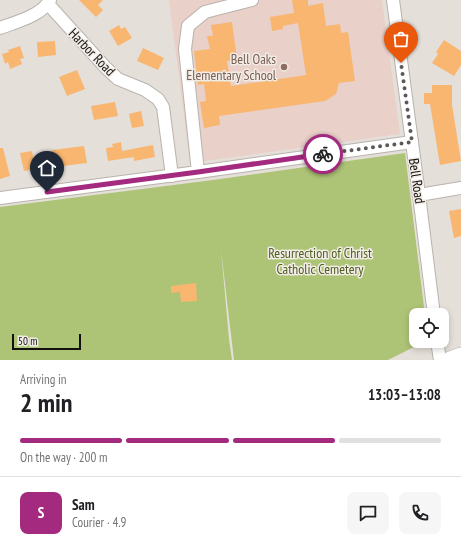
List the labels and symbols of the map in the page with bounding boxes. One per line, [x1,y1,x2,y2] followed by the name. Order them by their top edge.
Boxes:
[384,22,418,63] pin
[65,24,119,80] street label: Harbor Road
[186,50,277,84] place label: Bell Oaks Elementary School
[279,62,289,72] marker: Bell Oaks Elementary School
[303,134,343,174] courier
[30,151,64,192] pin
[405,157,429,205] street label: Bell Road
[268,244,372,278] park label: Resurrection of Christ Catholic Cemetery
[12,332,81,351] scale bar

